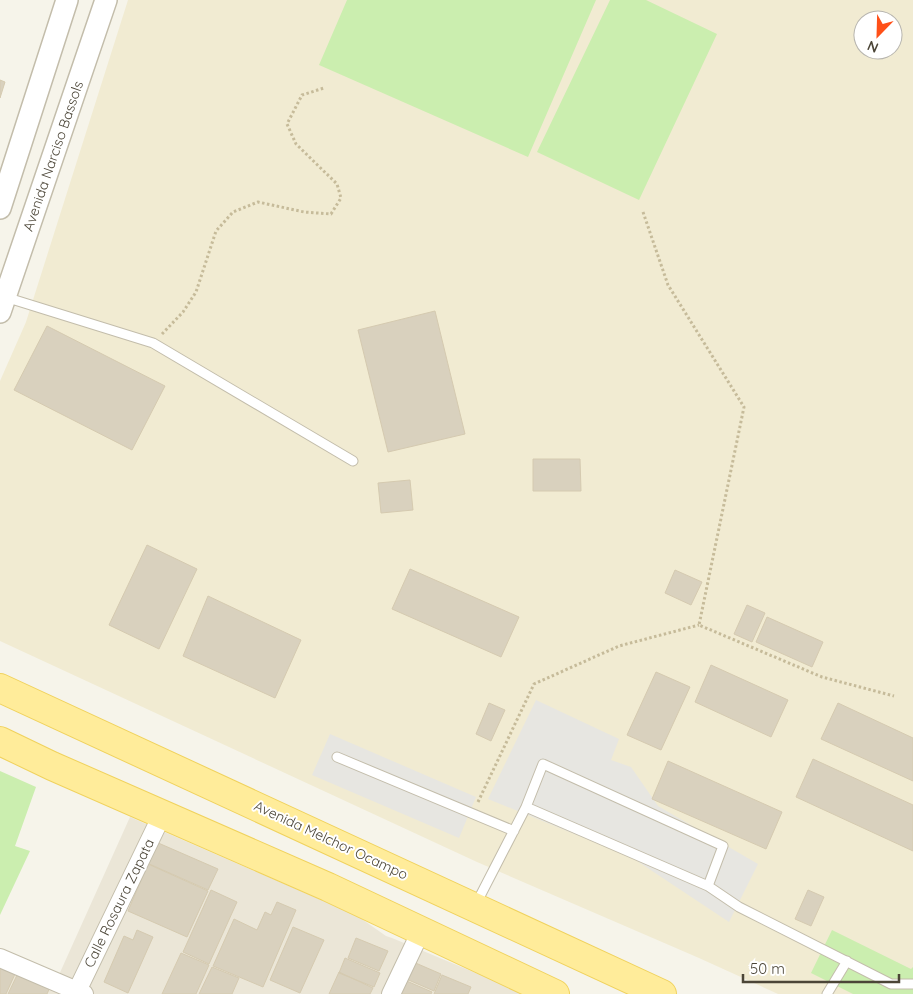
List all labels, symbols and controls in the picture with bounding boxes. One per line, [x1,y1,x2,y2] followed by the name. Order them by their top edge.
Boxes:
[853,10,903,60] north arrow
[865,37,881,57] text: N
[19,79,87,233] street label: Avenida Narciso Bassols
[251,796,411,884] street label: Avenida Melchor Ocampo
[80,835,158,971] street label: Calle Rosaura Zapata
[743,952,899,984] scale bar
[750,959,785,978] text: 50 m

